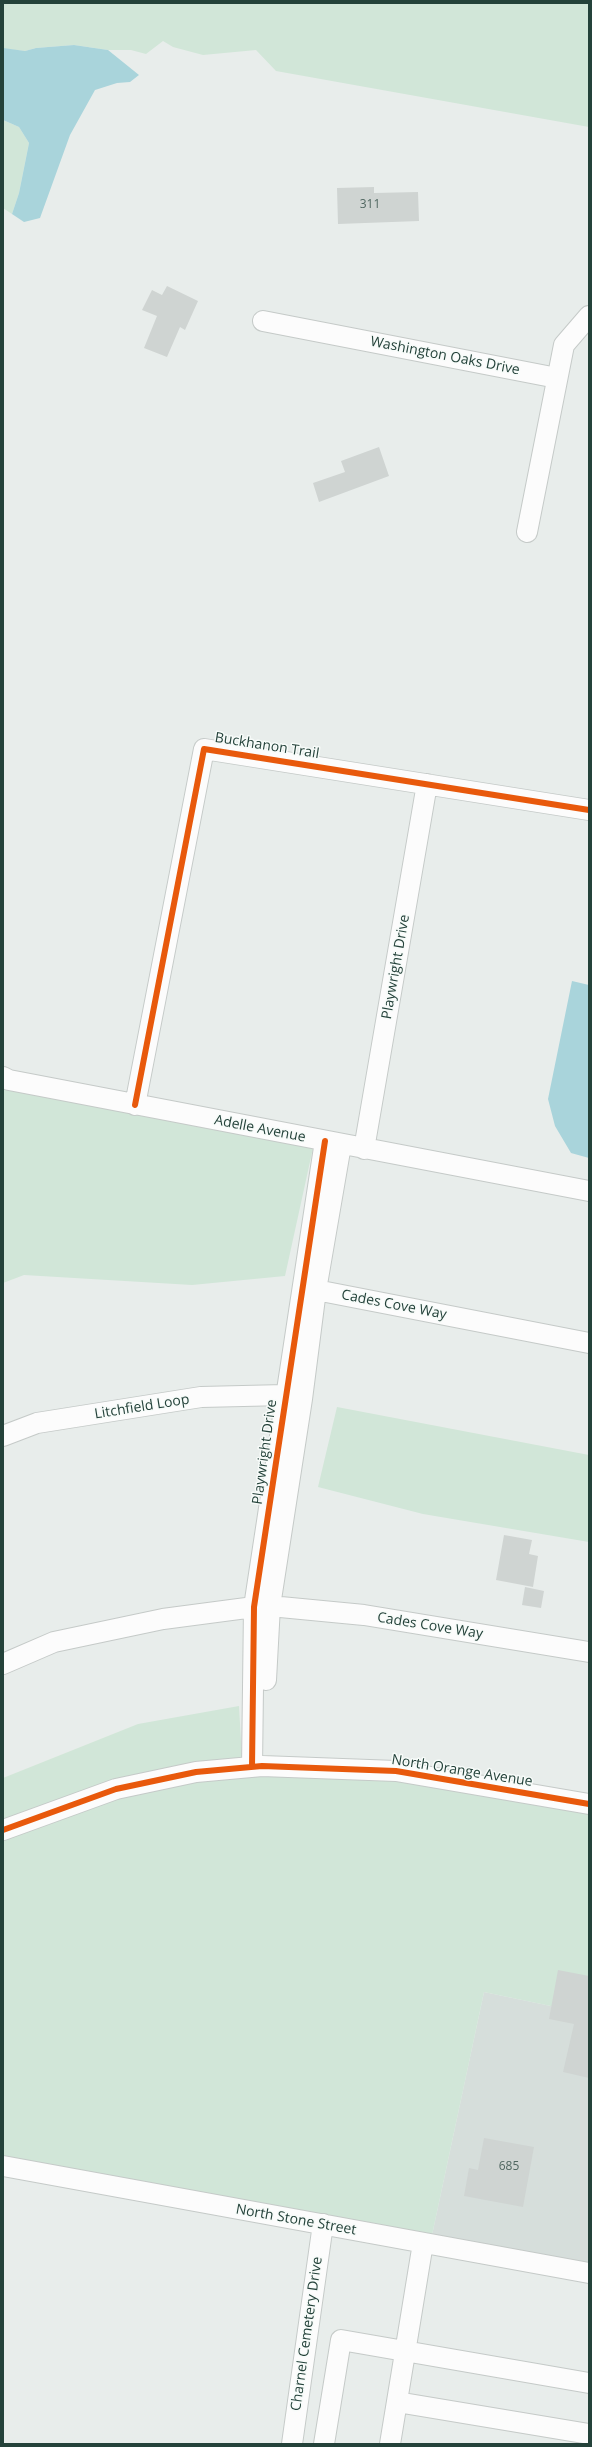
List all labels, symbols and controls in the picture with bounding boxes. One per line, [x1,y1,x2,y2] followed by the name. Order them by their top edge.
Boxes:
[360,198,380,212] house number: 311
[369,333,521,379] street label: Washington Oaks Drive
[214,729,320,763] street label: Buckhanon Trail
[379,913,413,1021] street label: Playwright Drive
[213,1112,307,1146] street label: Adelle Avenue
[340,1287,448,1323] street label: Cades Cove Way
[93,1391,191,1423] street label: Litchfield Loop
[249,1398,281,1506] street label: Playwright Drive
[376,1609,484,1643] street label: Cades Cove Way
[390,1752,534,1790] street label: North Orange Avenue
[499,2160,519,2174] house number: 685
[234,2201,358,2239] street label: North Stone Street
[288,2256,326,2412] street label: Charnel Cemetery Drive

